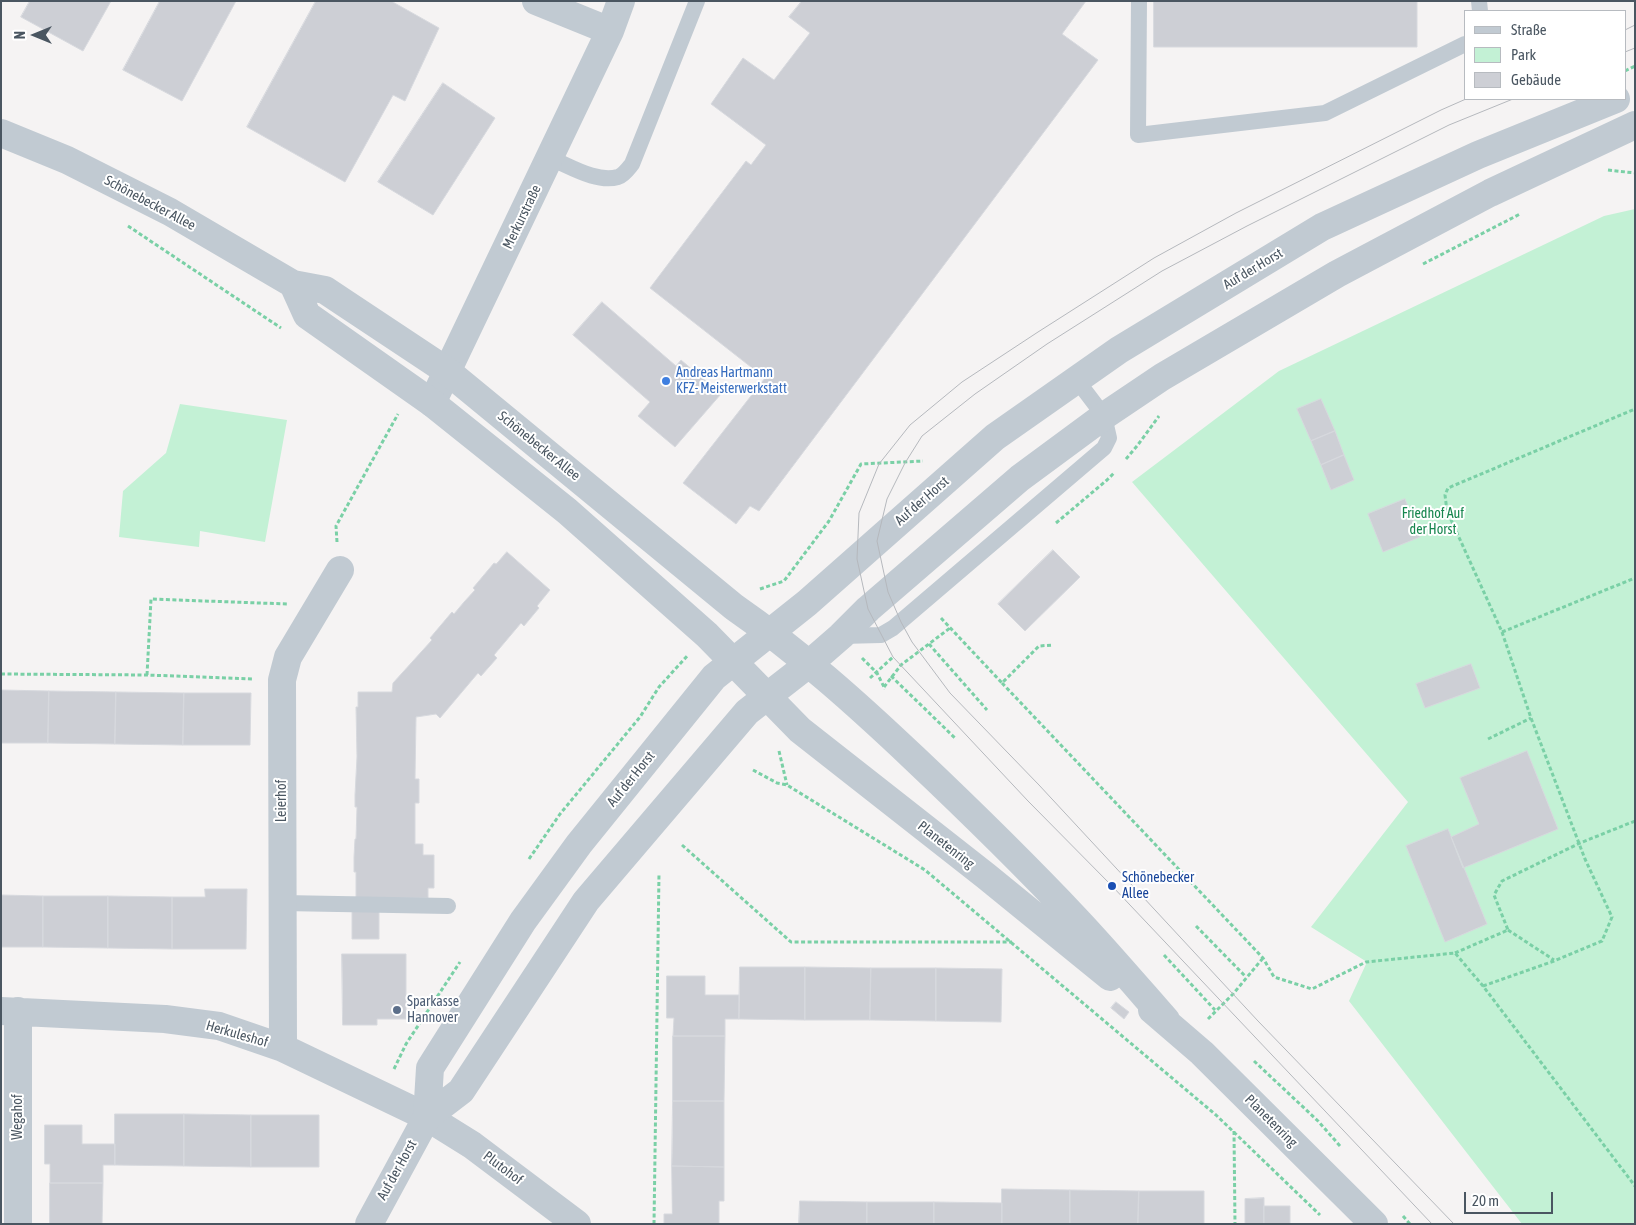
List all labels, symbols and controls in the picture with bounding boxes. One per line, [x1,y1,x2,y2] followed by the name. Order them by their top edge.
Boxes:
[10,10,60,60] north arrow
[1464,10,1626,100] legend
[1511,21,1547,38] text: Straße
[12,31,28,39] text: N
[1511,46,1536,63] text: Park
[1511,71,1561,88] text: Gebäude
[102,172,198,234] street label: Schönebecker Allee
[499,182,545,252] street label: Merkurstraße
[1220,245,1286,293] street label: Auf der Horst
[676,365,787,398] place label: Andreas Hartmann KFZ- Meisterwerkstatt
[660,375,672,387] marker: Andreas Hartmann KFZ- Meisterwerkstatt
[495,408,583,484] street label: Schönebecker Allee
[891,473,953,529] street label: Auf der Horst
[1402,506,1464,538] park label: Friedhof Auf der Horst
[604,748,658,810] street label: Auf der Horst
[274,780,290,822] street label: Leierhof
[914,818,978,872] street label: Planetenring
[1122,870,1194,902] place label: Schönebecker Allee
[1106,880,1118,892] marker: Schönebecker Allee
[407,994,459,1026] place label: Sparkasse Hannover
[391,1004,403,1016] marker: Sparkasse Hannover
[204,1017,270,1051] street label: Herkuleshof
[1241,1091,1301,1151] street label: Planetenring
[10,1094,26,1140] street label: Wegahof
[374,1137,420,1203] street label: Auf der Horst
[480,1148,526,1188] street label: Plutohof
[1466,1182,1555,1214] scale bar
[1472,1192,1499,1209] text: 20 m

